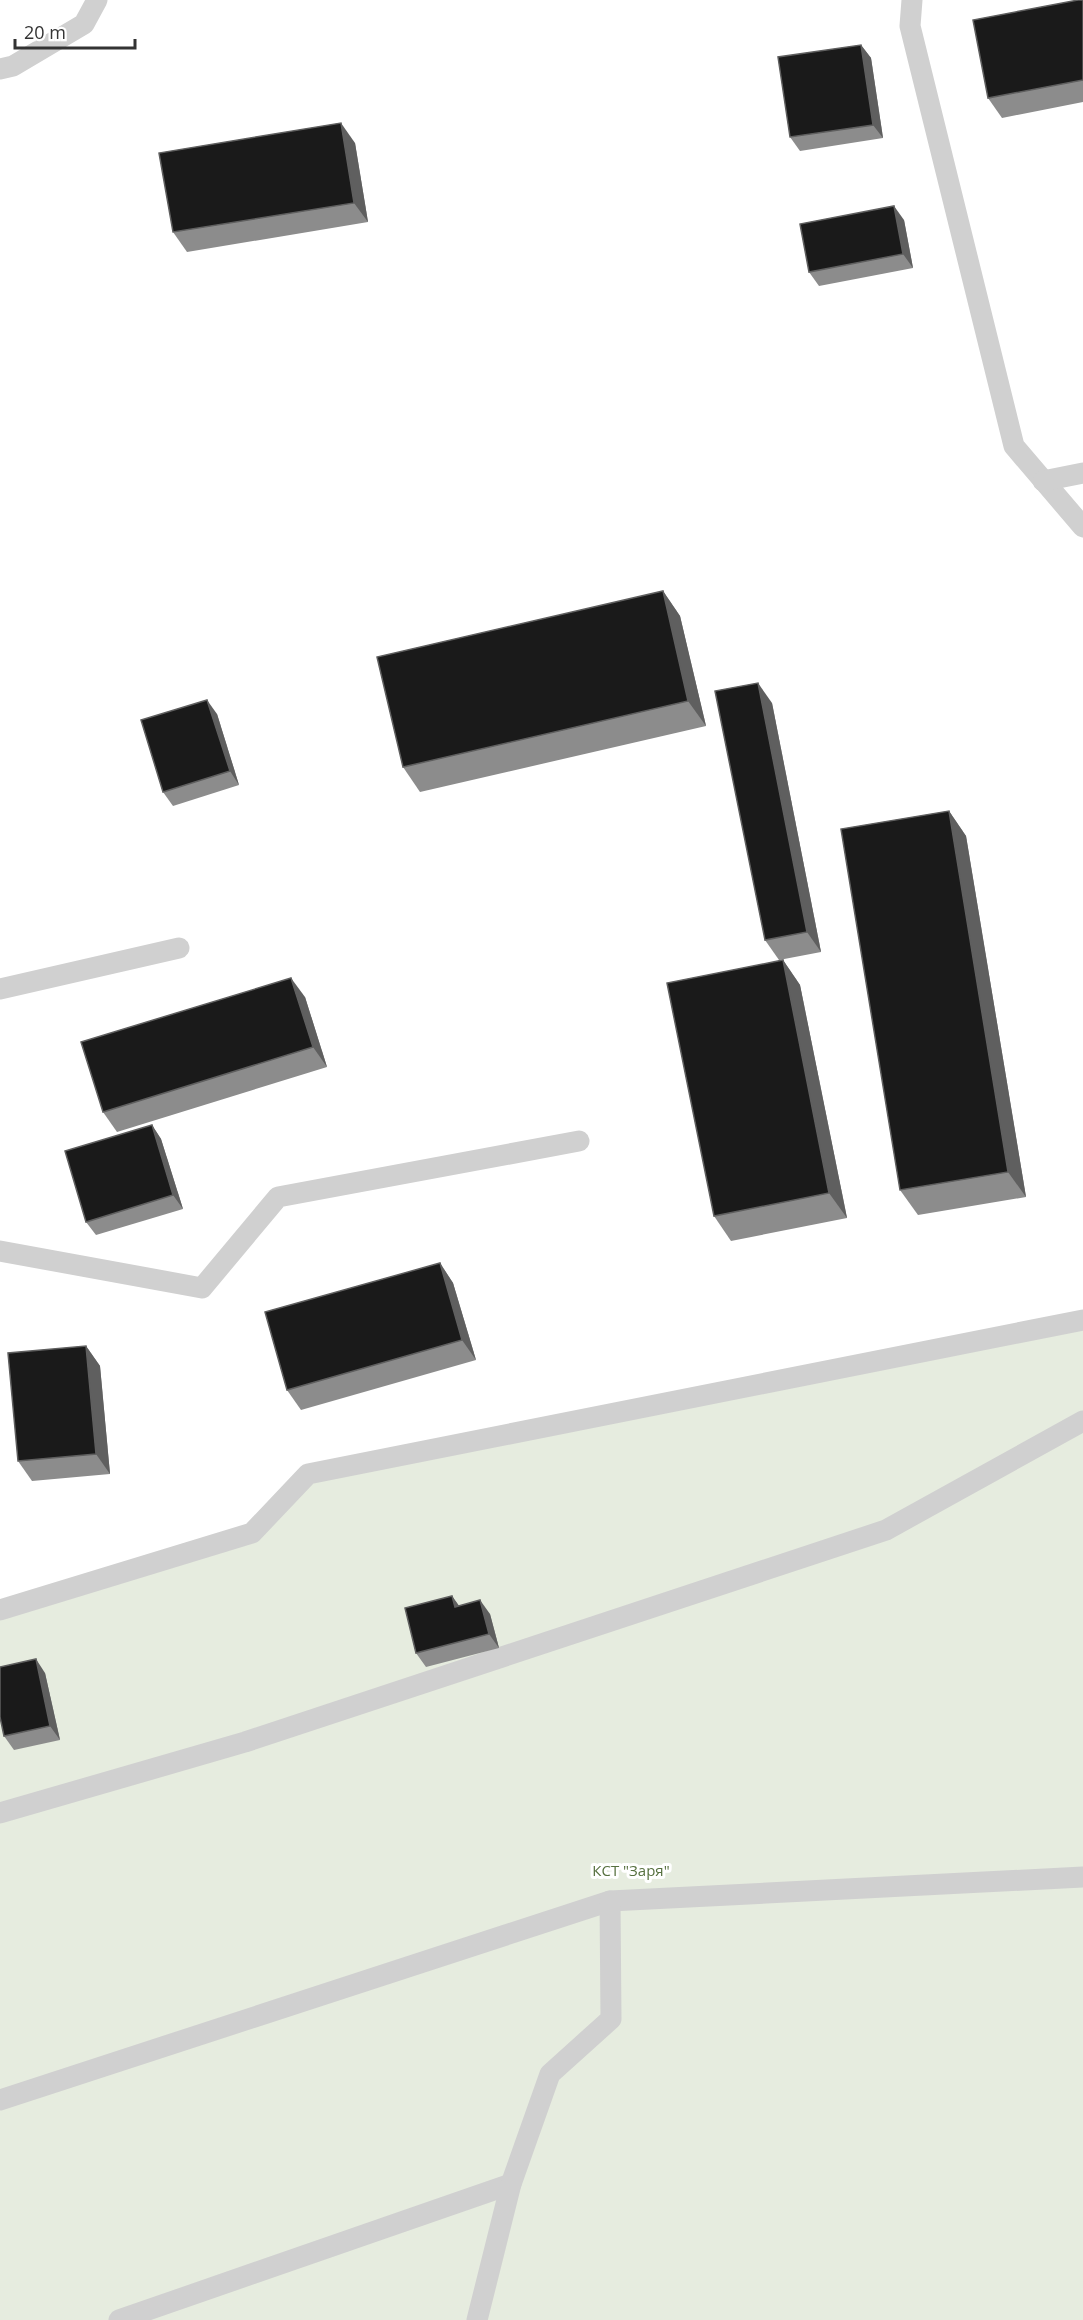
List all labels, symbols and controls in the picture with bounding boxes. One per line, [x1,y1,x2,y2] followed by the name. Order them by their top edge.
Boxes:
[15,12,135,50] scale bar
[24,20,66,44] text: 20 m
[592,1860,670,1880] park label: КСТ "Заря"

